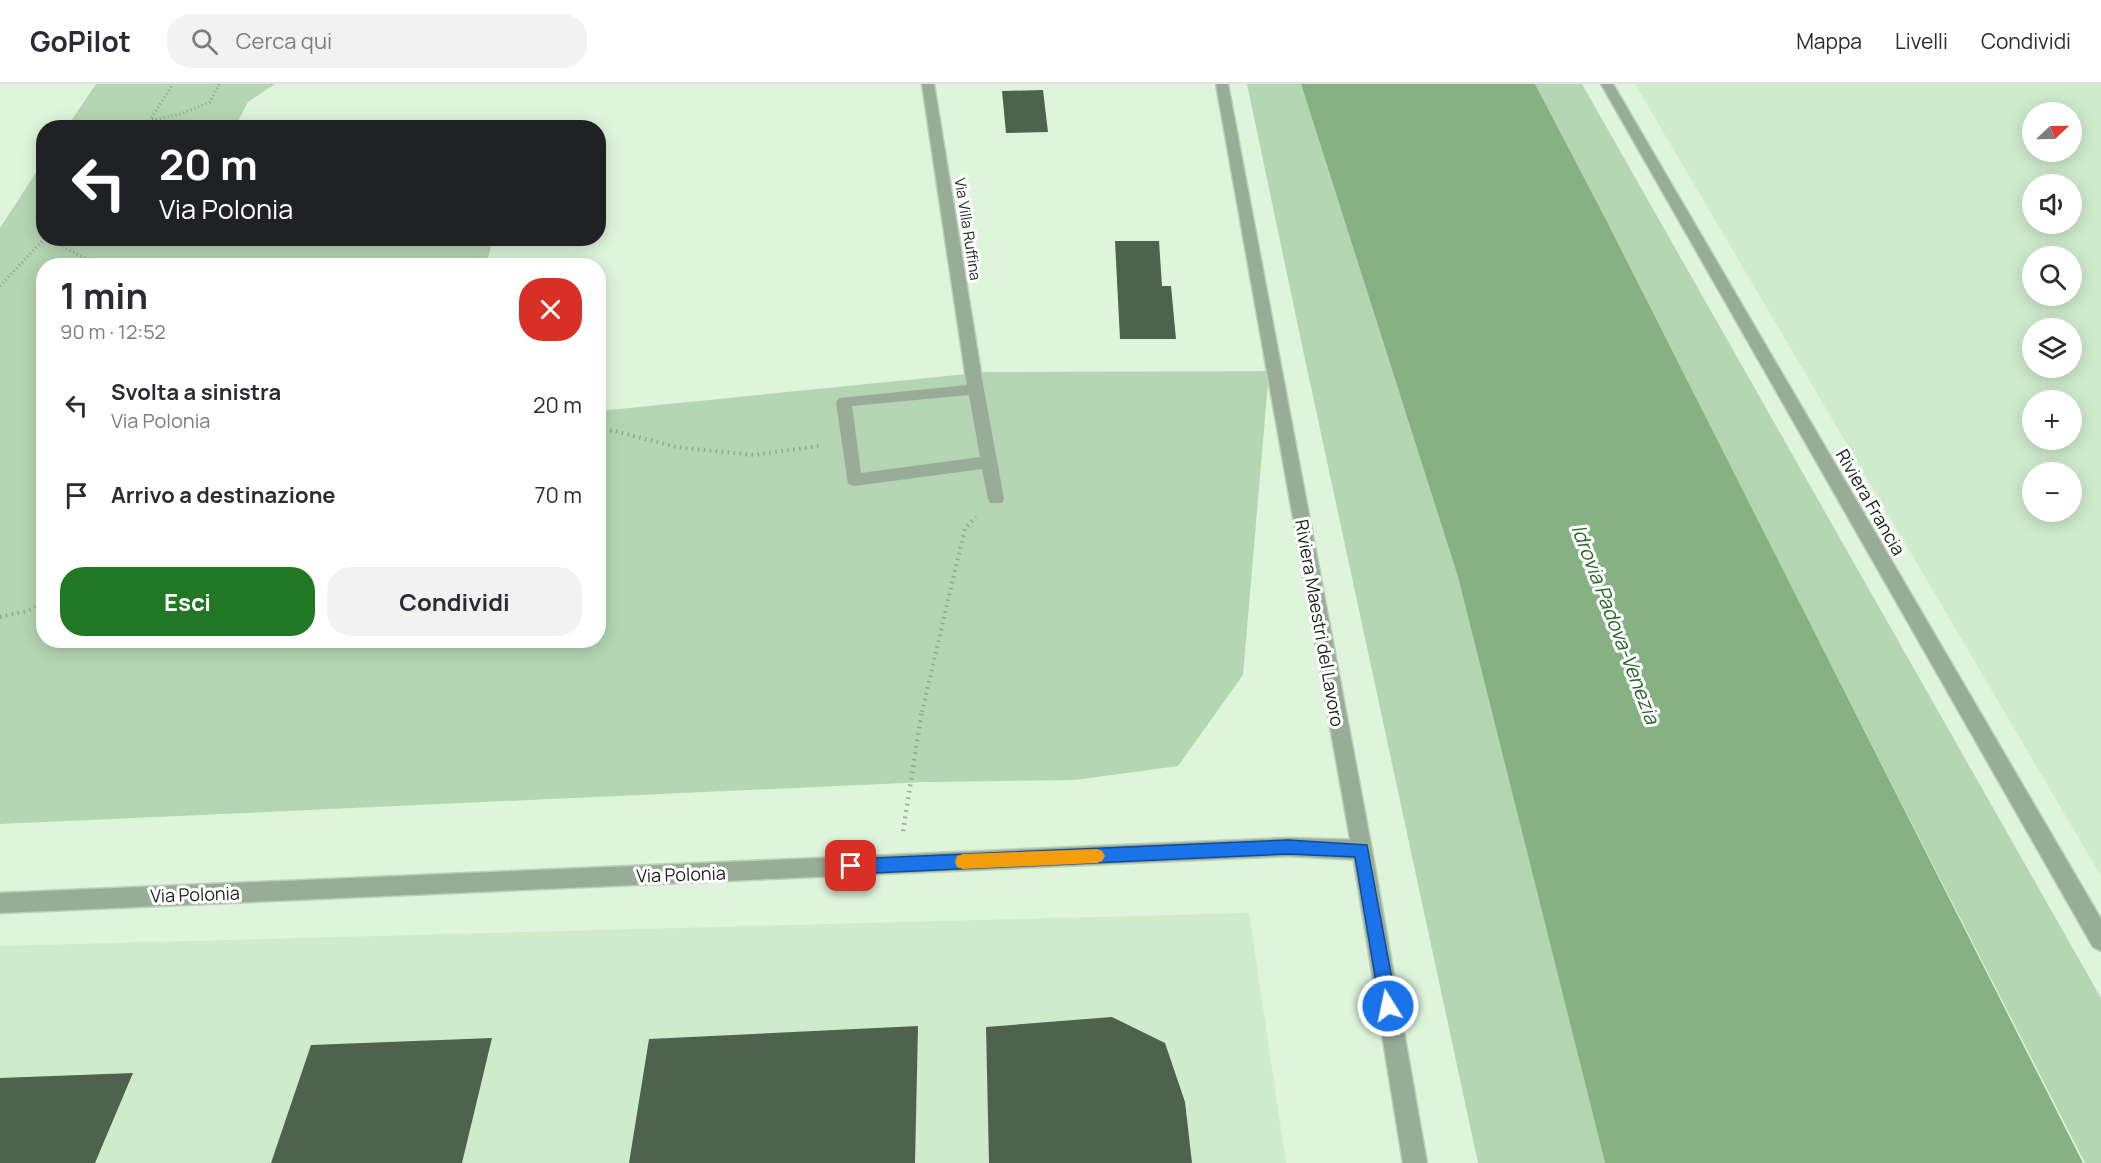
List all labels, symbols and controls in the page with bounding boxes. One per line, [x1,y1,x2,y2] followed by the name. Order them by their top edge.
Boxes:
[167,14,587,68] search box
[30,22,131,60] text: GoPilot
[188,25,221,58] icon: search
[236,26,332,56] text: Cerca qui
[1796,27,1862,55] text: Mappa
[1895,27,1948,55] text: Livelli
[1981,27,2071,55] text: Condividi
[2022,102,2082,162] north arrow
[2022,102,2082,522] map controls
[159,135,258,193] text: 20 m
[60,144,138,222] icon: left
[2022,174,2082,234] button: sound
[950,176,986,282] street label: Via Villa Ruffina
[159,190,293,227] text: Via Polonia
[2022,246,2082,306] button: search
[60,271,148,320] text: 1 min
[519,278,582,341] button: close
[60,318,166,345] text: 90 m · 12:52
[2022,318,2082,378] button: layers
[111,377,281,407] text: Svolta a sinistra
[60,389,93,422] icon: left
[533,390,582,420] text: 20 m
[2022,390,2082,450] button: +
[111,407,210,434] text: Via Polonia
[1831,445,1911,559] street label: Riviera Francia
[2022,462,2082,522] button: −
[60,479,93,512] icon: arrive
[111,480,335,510] text: Arrivo a destinazione
[534,480,582,510] text: 70 m
[1290,518,1350,728] street label: Riviera Maestri del Lavoro
[1566,521,1667,728] water label: Idrovia Padova-Venezia
[60,567,315,636] button: Esci
[327,567,582,636] button: Condividi
[825,840,876,891] pin
[834,849,867,882] icon: arrive
[636,860,726,888] street label: Via Polonia
[150,880,240,908] street label: Via Polonia
[1356,974,1420,1038] position arrow

